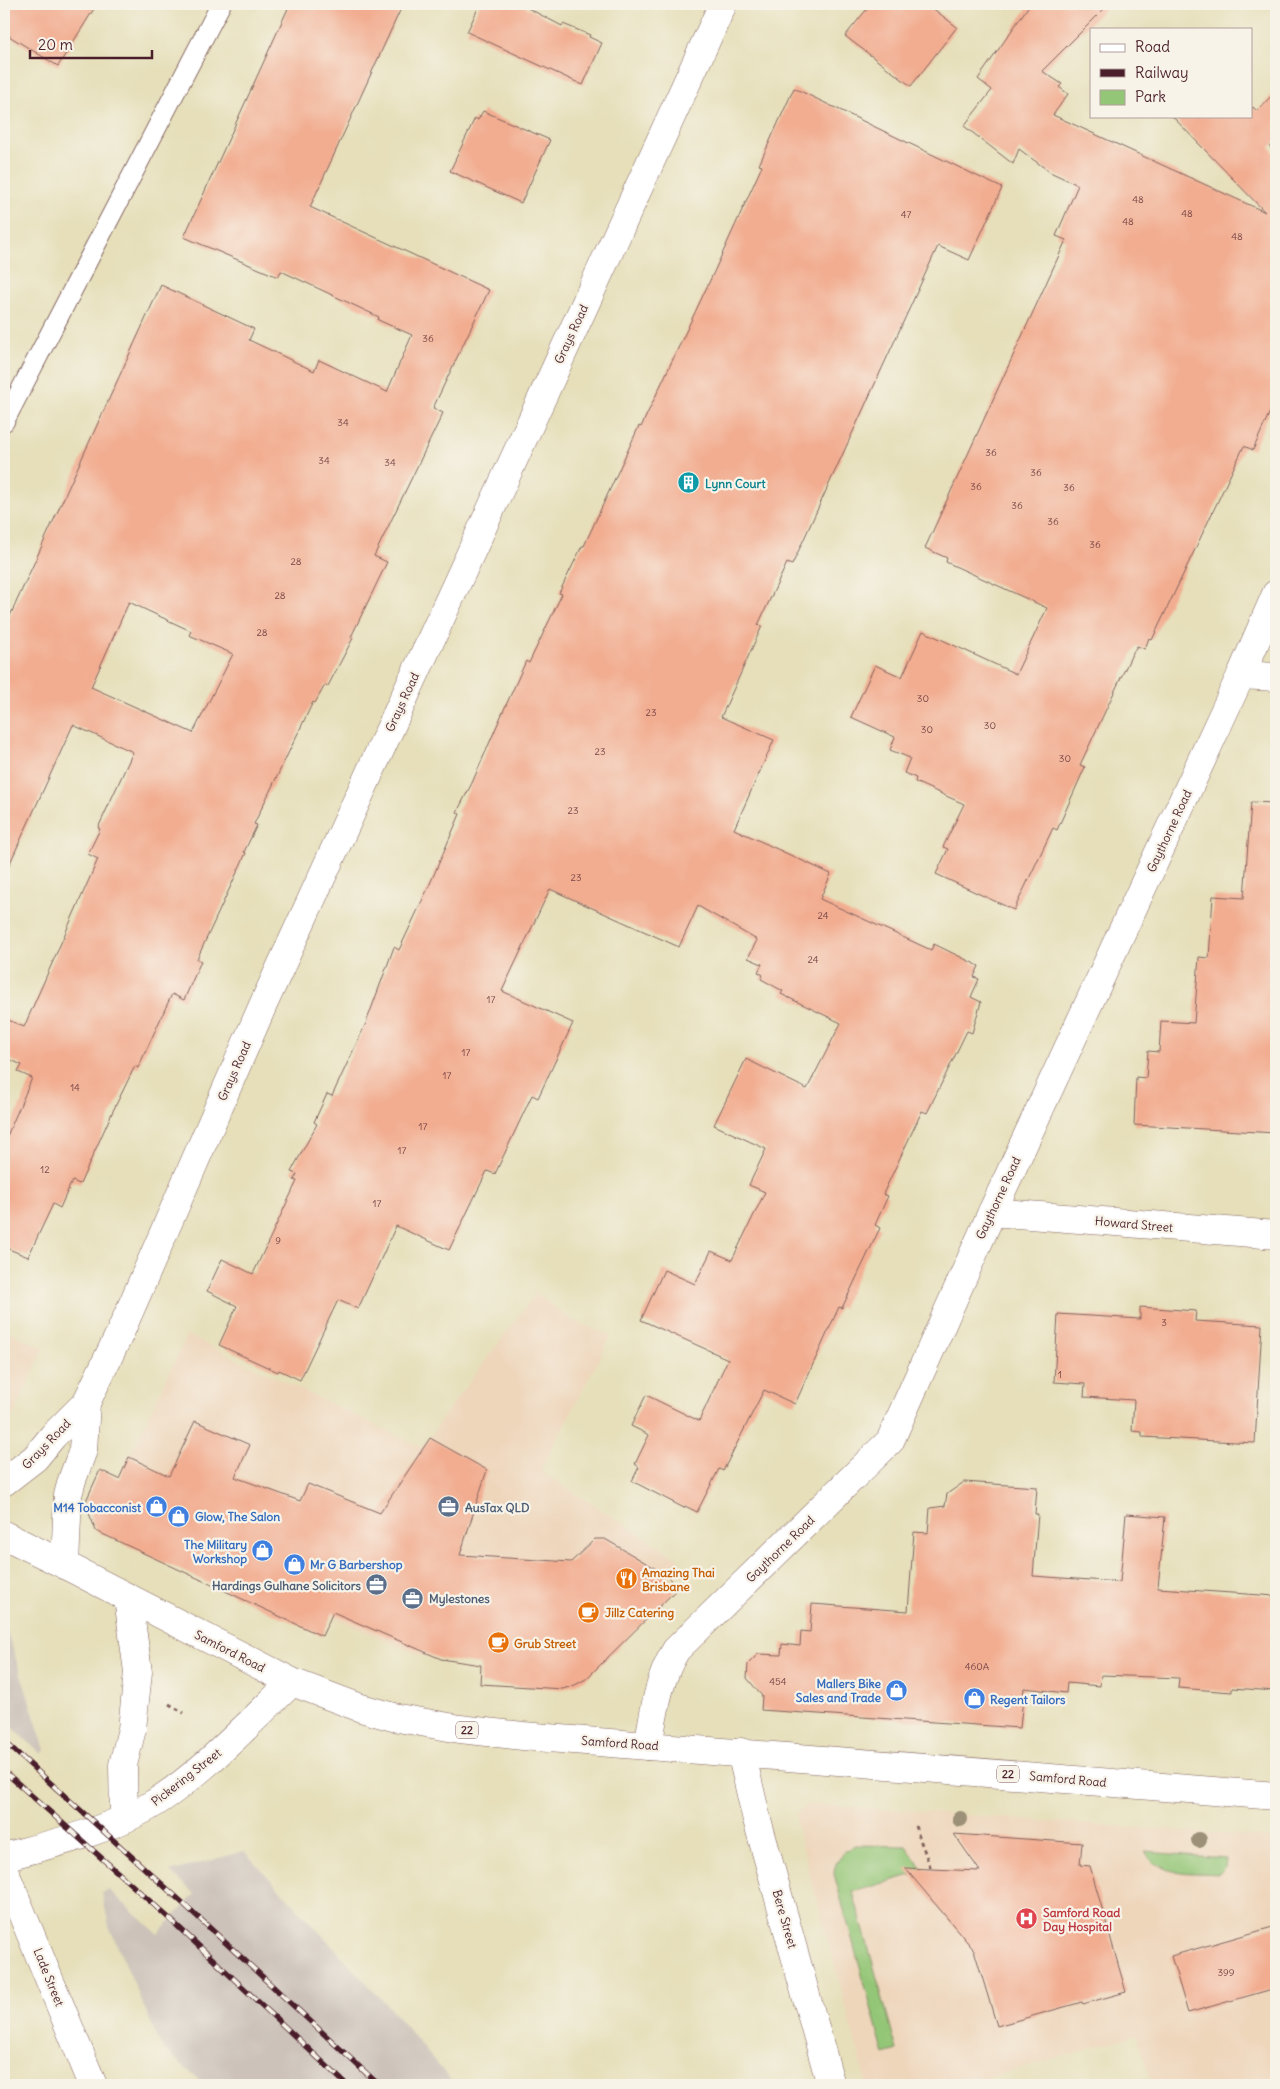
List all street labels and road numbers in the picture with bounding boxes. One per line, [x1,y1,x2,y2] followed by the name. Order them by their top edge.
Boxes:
[551,302,591,366] street label: Grays Road
[382,670,422,734] street label: Grays Road
[1143,787,1195,875] street label: Gaythorne Road
[214,1039,254,1103] street label: Grays Road
[972,1154,1024,1242] street label: Gaythorne Road
[1094,1213,1174,1235] street label: Howard Street
[19,1416,73,1472] street label: Grays Road
[743,1513,817,1585] street label: Gaythorne Road
[192,1627,268,1675] street label: Samford Road
[456,1722,478,1738] road number: 22
[581,1733,659,1753] street label: Samford Road
[148,1745,224,1809] street label: Pickering Street
[997,1766,1019,1782] road number: 22
[1029,1768,1107,1790] street label: Samford Road
[769,1888,801,1950] street label: Bere Street
[31,1946,67,2008] street label: Lade Street

